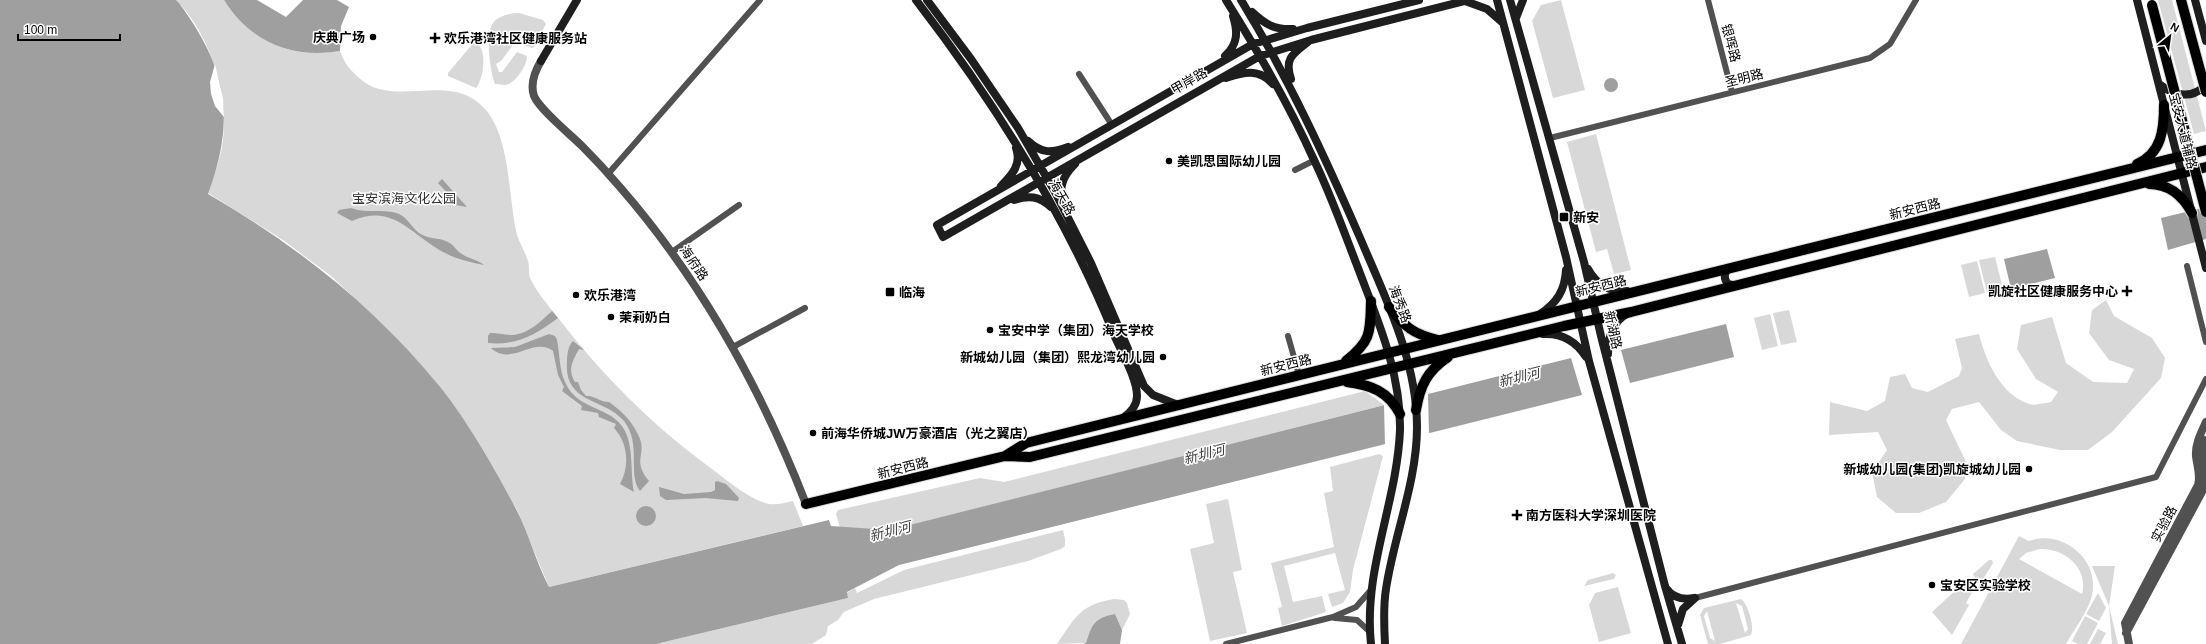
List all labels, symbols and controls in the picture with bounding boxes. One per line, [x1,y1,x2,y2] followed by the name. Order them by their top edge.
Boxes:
[18,16,120,42] scale bar
[2150,16,2190,56] north arrow
[2168,20,2181,34] text: N
[1719,22,1743,64] street label: 银晖路
[24,23,57,37] text: 100 m
[313,30,365,45] place label: 庆典广场
[444,31,587,46] place label: 欢乐港湾社区健康服务站
[368,32,378,42] marker: 庆典广场
[429,32,441,44] marker: 欢乐港湾社区健康服务站
[1168,65,1210,97] street label: 甲岸路
[1723,66,1765,90] street label: 圣明路
[2166,91,2200,171] street label: 宝安大道辅路
[1177,154,1281,169] place label: 美凯思国际幼儿园
[1164,156,1174,166] marker: 美凯思国际幼儿园
[1046,176,1078,218] street label: 海天路
[352,191,456,206] park label: 宝安滨海文化公园
[1888,195,1942,223] street label: 新安西路
[1573,210,1599,225] place label: 新安
[1558,211,1570,223] marker: 新安
[677,243,711,283] street label: 海府路
[1574,272,1628,300] street label: 新安西路
[1386,283,1414,325] street label: 海秀路
[1988,284,2118,299] place label: 凯旋社区健康服务中心
[899,285,925,300] place label: 临海
[2121,285,2133,297] marker: 凯旋社区健康服务中心
[884,286,896,298] marker: 临海
[584,288,636,303] place label: 欢乐港湾
[571,290,581,300] marker: 欢乐港湾
[1601,309,1625,351] street label: 新湖路
[619,310,671,325] place label: 茉莉奶白
[606,312,616,322] marker: 茉莉奶白
[998,323,1154,338] place label: 宝安中学（集团）海天学校
[985,325,995,335] marker: 宝安中学（集团）海天学校
[960,350,1155,365] place label: 新城幼儿园（集团）熙龙湾幼儿园
[1259,351,1313,379] street label: 新安西路
[1158,352,1168,362] marker: 新城幼儿园（集团）熙龙湾幼儿园
[1497,363,1544,390] water label: 新圳河
[821,426,1036,441] place label: 前海华侨城JW万豪酒店（光之翼店）
[808,428,818,438] marker: 前海华侨城JW万豪酒店（光之翼店）
[1182,440,1229,467] water label: 新圳河
[876,454,930,482] street label: 新安西路
[1843,462,2021,477] place label: 新城幼儿园(集团)凯旋城幼儿园
[2024,464,2034,474] marker: 新城幼儿园(集团)凯旋城幼儿园
[2148,503,2180,545] street label: 实验路
[1526,508,1656,523] place label: 南方医科大学深圳医院
[1511,509,1523,521] marker: 南方医科大学深圳医院
[868,517,915,544] water label: 新圳河
[1940,578,2031,593] place label: 宝安区实验学校
[1927,580,1937,590] marker: 宝安区实验学校

